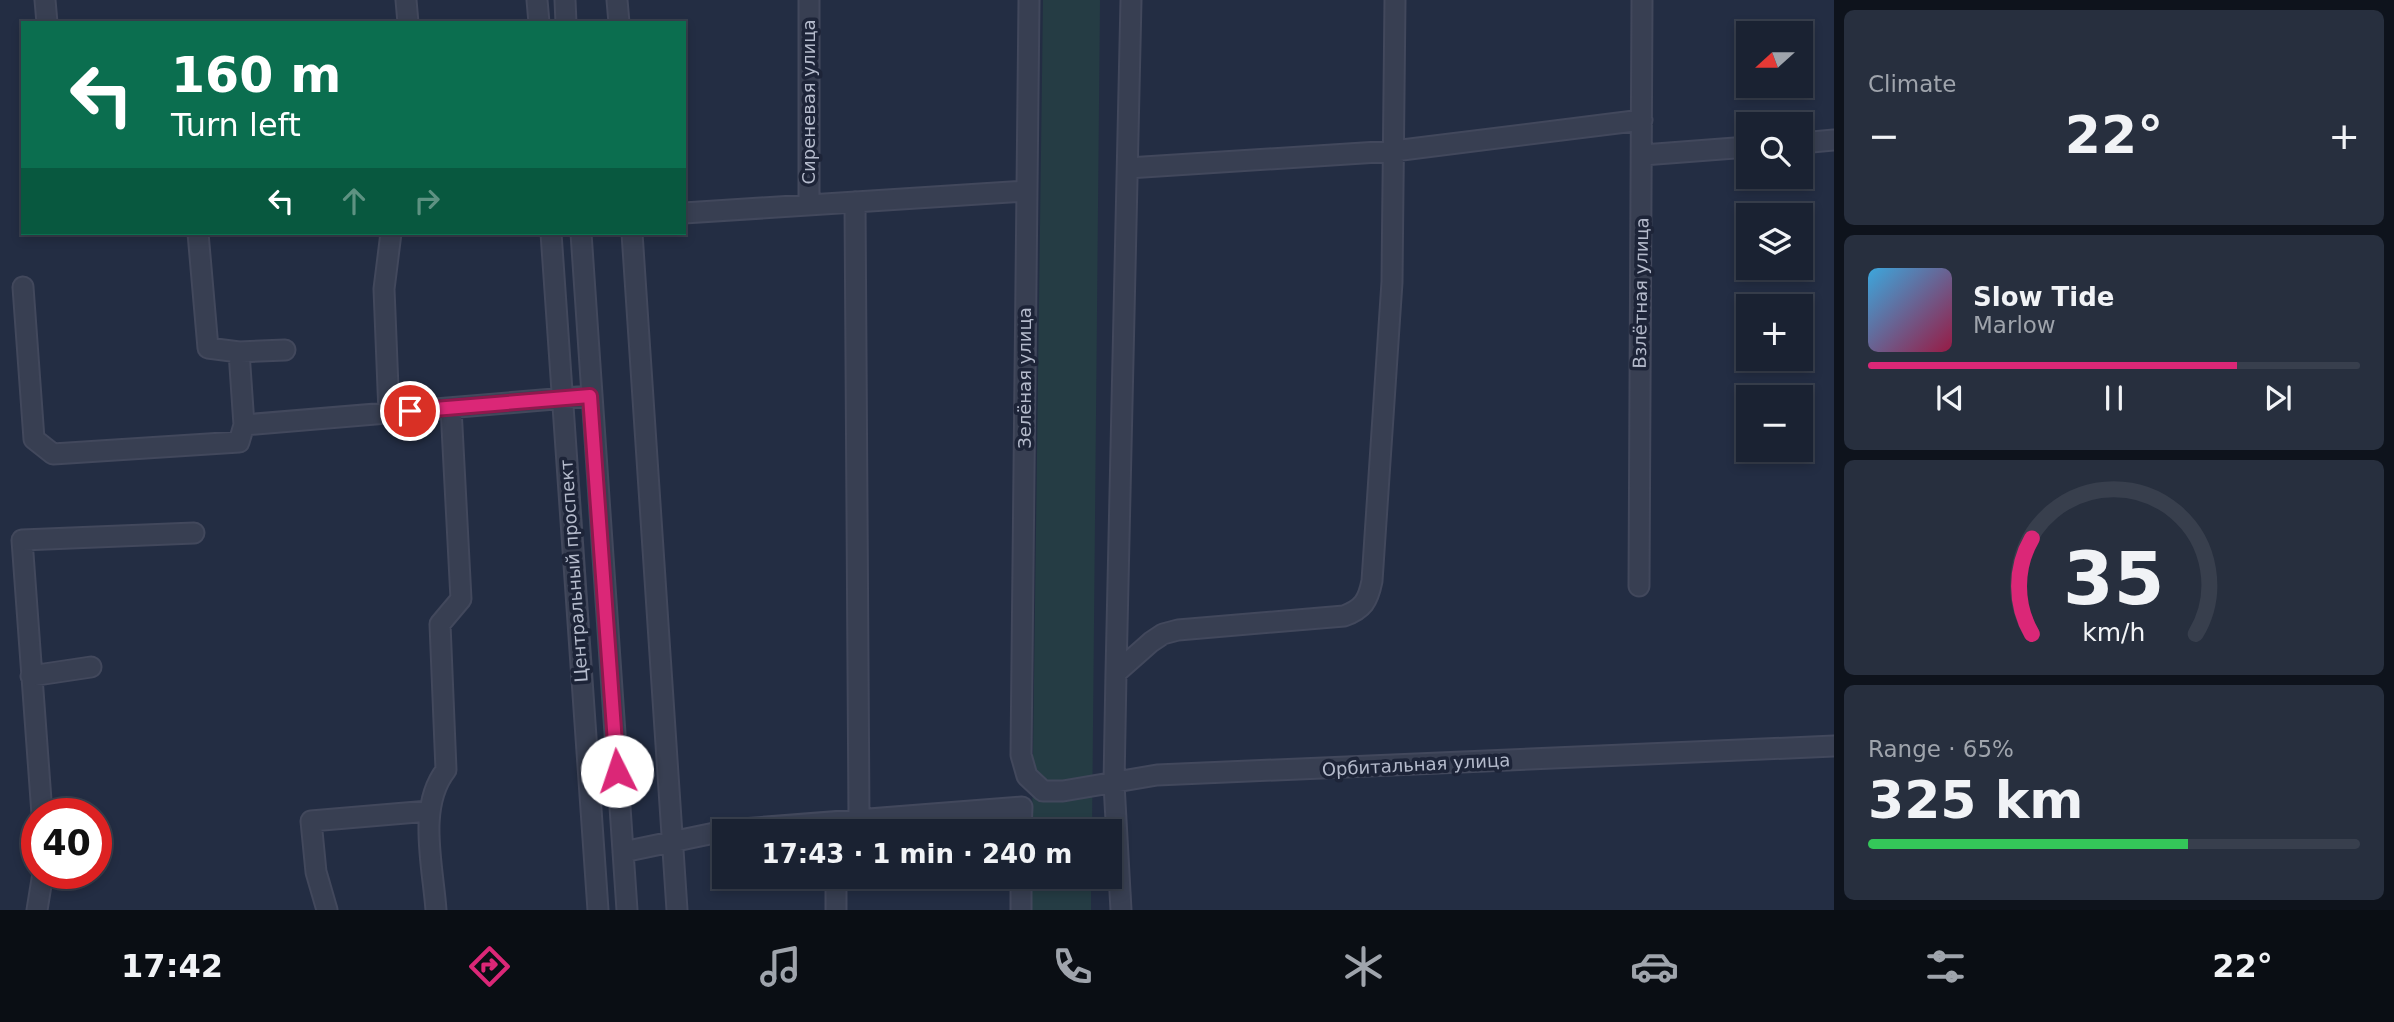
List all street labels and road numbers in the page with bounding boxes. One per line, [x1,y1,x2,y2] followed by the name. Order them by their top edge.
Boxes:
[798,20,819,184] street label: Сиреневая улица
[1629,217,1652,369] street label: Взлётная улица
[1014,307,1035,449] street label: Зелёная улица
[555,459,592,683] street label: Центральный проспект
[1321,749,1511,780] street label: Орбитальная улица

